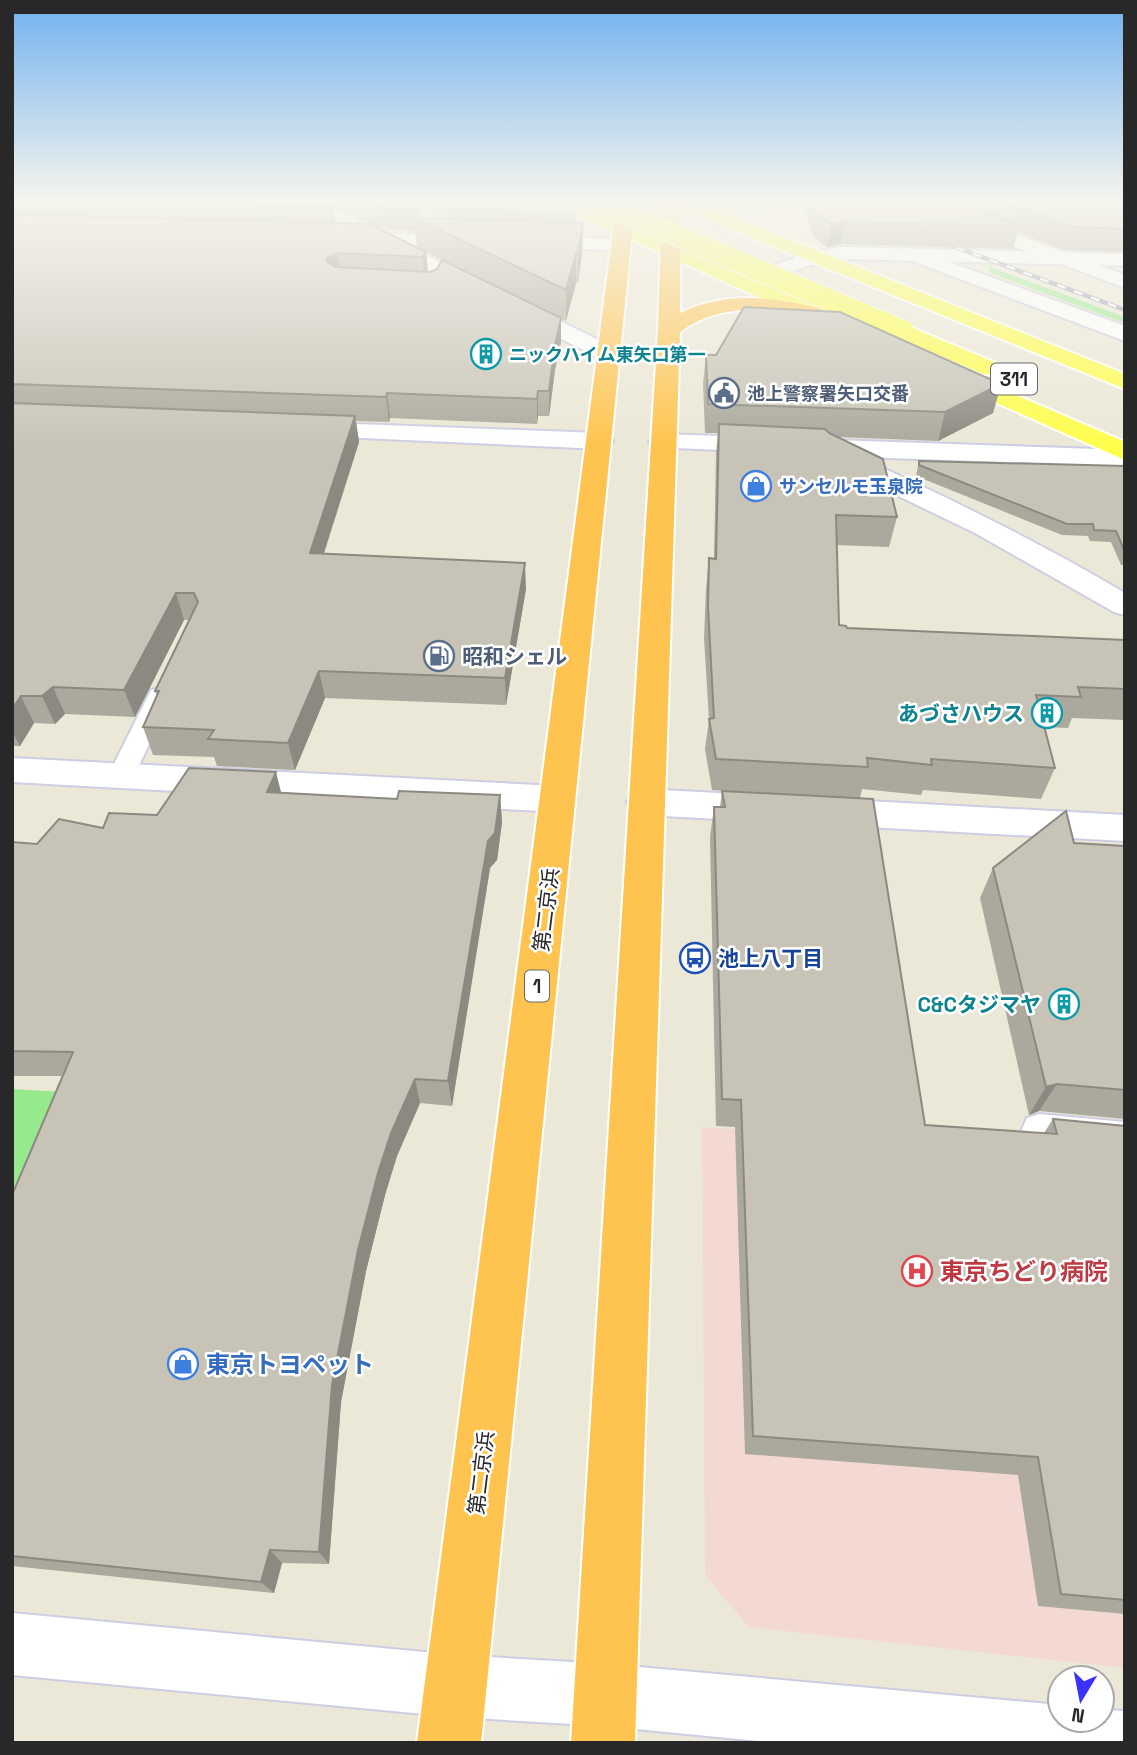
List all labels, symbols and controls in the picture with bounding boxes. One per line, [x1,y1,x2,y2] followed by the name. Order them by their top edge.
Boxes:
[469,337,503,371] building icon: ニックハイム東矢口第一
[509,343,705,366] place label: ニックハイム東矢口第一
[991,364,1037,394] road number: 311
[707,376,741,410] public building icon: 池上警察署矢口交番
[747,382,909,405] place label: 池上警察署矢口交番
[739,469,773,503] shop icon: サンセルモ玉泉院
[779,475,923,498] place label: サンセルモ玉泉院
[422,639,456,673] fuel station icon: 昭和シェル
[462,643,567,670] place label: 昭和シェル
[1030,696,1064,730] building icon: あづさハウス
[898,700,1024,727] place label: あづさハウス
[527,867,565,953] street label: 第二京浜
[678,941,712,975] bus stop icon: 池上八丁目
[718,945,823,972] place label: 池上八丁目
[525,970,549,1002] road number: 1
[1047,987,1081,1021] building icon: C&Cタジマヤ
[918,991,1041,1018] place label: C&Cタジマヤ
[900,1254,934,1288] hospital icon: 東京ちどり病院
[940,1256,1108,1287] place label: 東京ちどり病院
[166,1347,200,1381] shop icon: 東京トヨペット
[206,1349,374,1380] place label: 東京トヨペット
[462,1430,500,1516] street label: 第二京浜
[1046,1664,1116,1734] north arrow
[1070,1702,1087,1729] text: N

